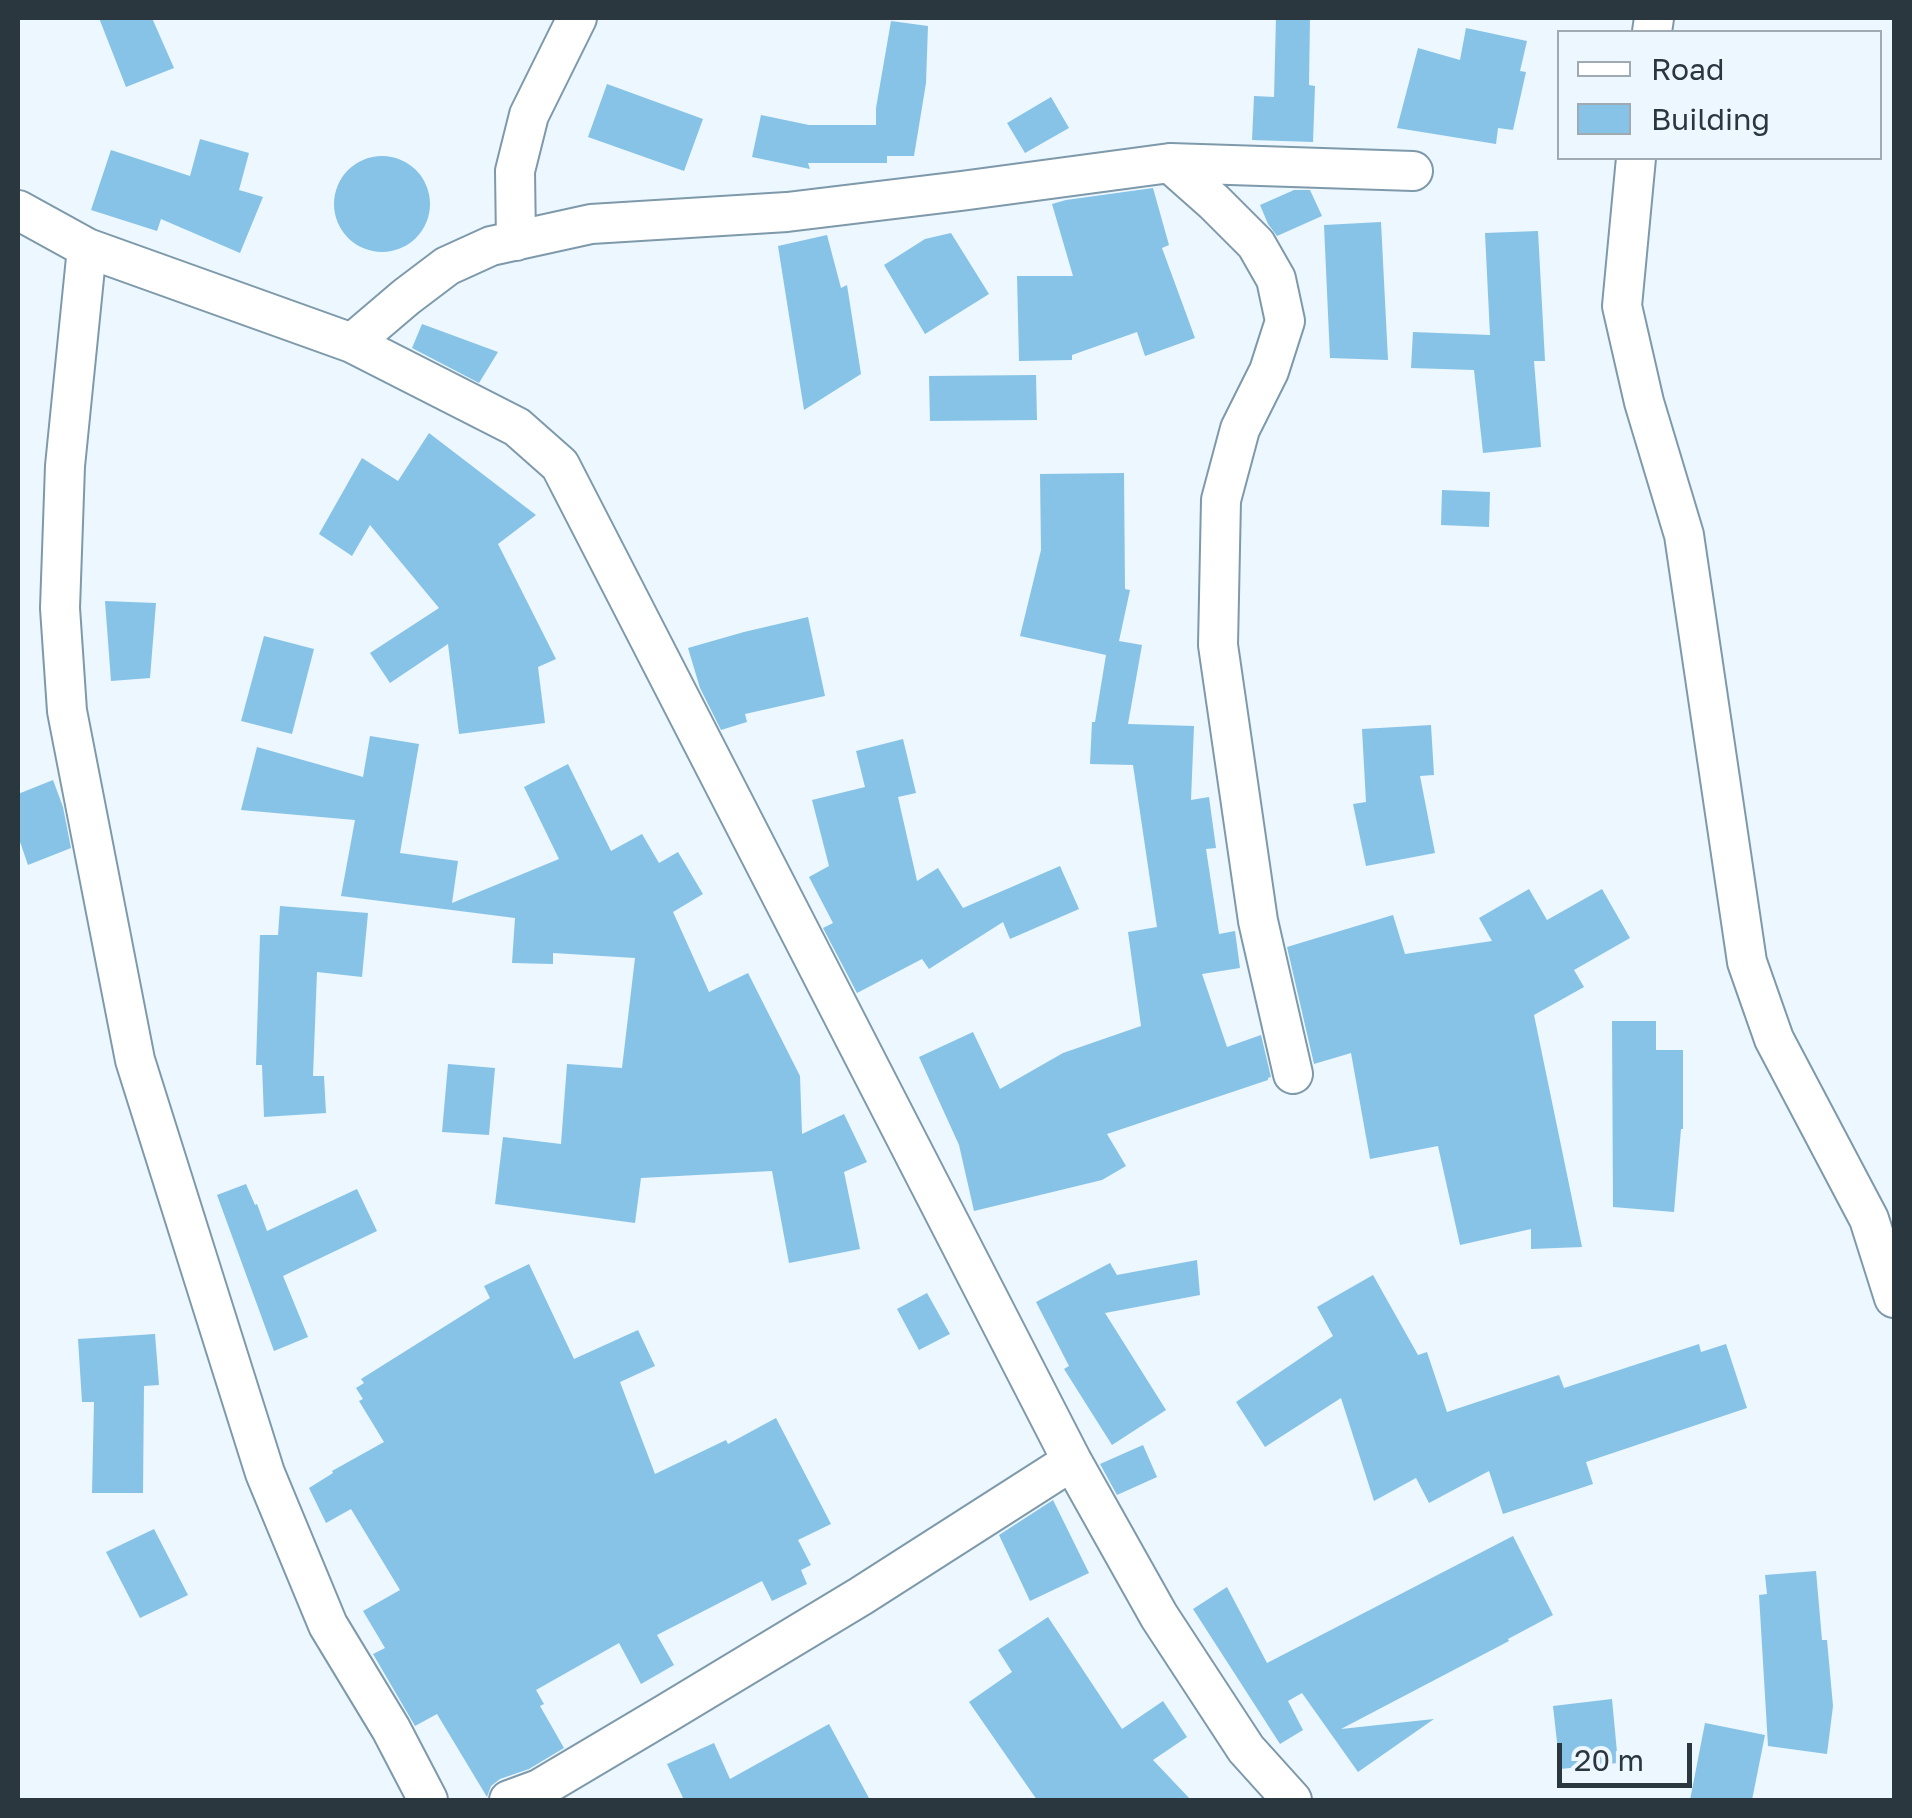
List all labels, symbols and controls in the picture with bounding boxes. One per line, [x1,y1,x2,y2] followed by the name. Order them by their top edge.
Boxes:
[1557,30,1882,160] legend
[1651,51,1725,87] text: Road
[1651,101,1770,137] text: Building
[1562,1723,1697,1785] scale bar
[1574,1742,1644,1778] text: 20 m

